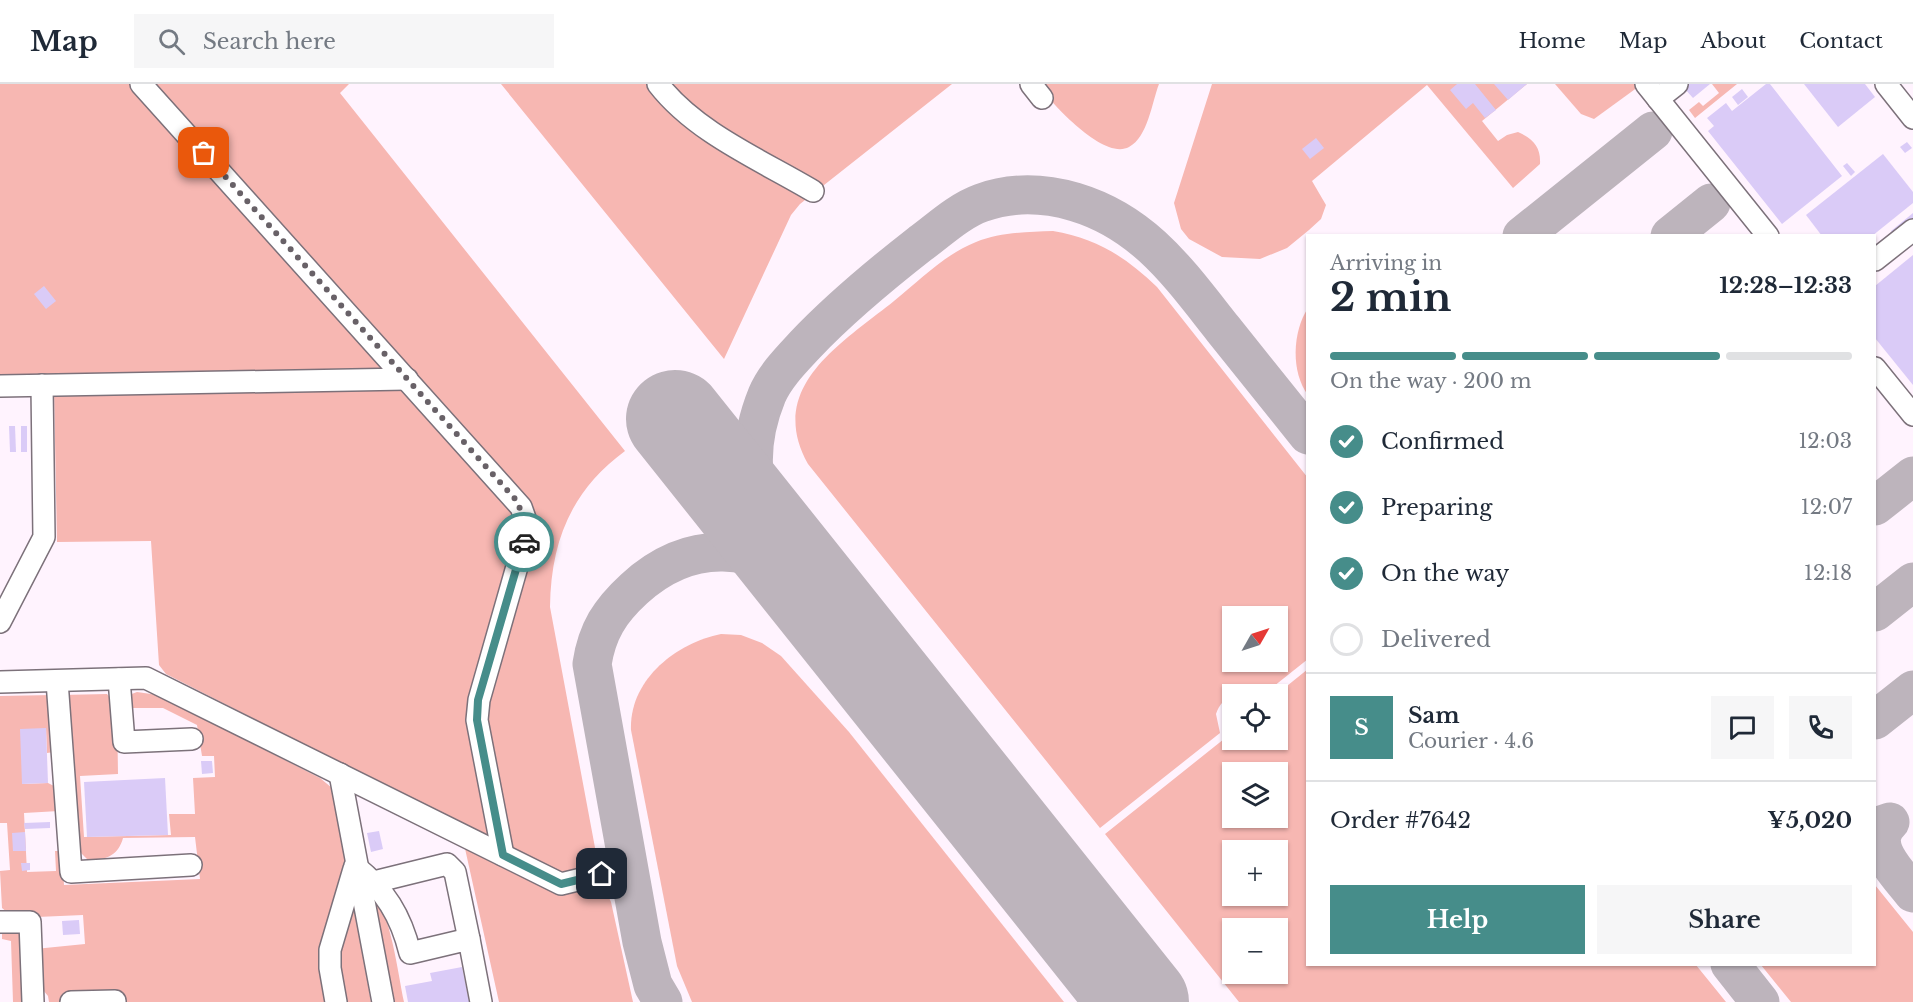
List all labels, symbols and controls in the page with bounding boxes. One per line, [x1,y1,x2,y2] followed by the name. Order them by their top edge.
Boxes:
[134,14,554,68] search box
[30,24,98,59] text: Map
[155,25,188,58] icon: search
[203,28,336,55] text: Search here
[1519,28,1586,54] text: Home
[1619,28,1667,54] text: Map
[1700,28,1766,54] text: About
[1799,28,1883,54] text: Contact
[178,127,229,178] pin
[187,136,220,169] icon: bag
[1330,251,1442,275] text: Arriving in
[1719,272,1852,299] text: 12:28–12:33
[1330,273,1451,322] text: 2 min
[1330,369,1531,393] text: On the way · 200 m
[1330,425,1363,458] icon: check
[1381,428,1504,455] text: Confirmed
[1798,429,1852,453] text: 12:03
[1330,491,1363,524] icon: check
[1381,494,1492,521] text: Preparing
[1801,495,1852,519] text: 12:07
[494,512,554,572] courier
[508,526,541,559] icon: car
[1330,557,1363,590] icon: check
[1381,560,1509,587] text: On the way
[1804,561,1852,585] text: 12:18
[1222,606,1288,672] north arrow
[1222,606,1288,984] map controls
[1381,626,1491,653] text: Delivered
[1222,684,1288,750] button: locate
[1711,696,1774,759] button: chat
[1789,696,1852,759] button: phone
[1408,702,1460,729] text: Sam
[1354,714,1369,741] text: S
[1408,729,1534,753] text: Courier · 4.6
[1222,762,1288,828] button: layers
[1330,807,1471,834] text: Order #7642
[1767,807,1852,834] text: ¥5,020
[1222,840,1288,906] button: +
[576,848,627,899] pin
[585,857,618,890] icon: home
[1330,885,1585,954] button: Help
[1597,885,1852,954] button: Share
[1222,918,1288,984] button: −

